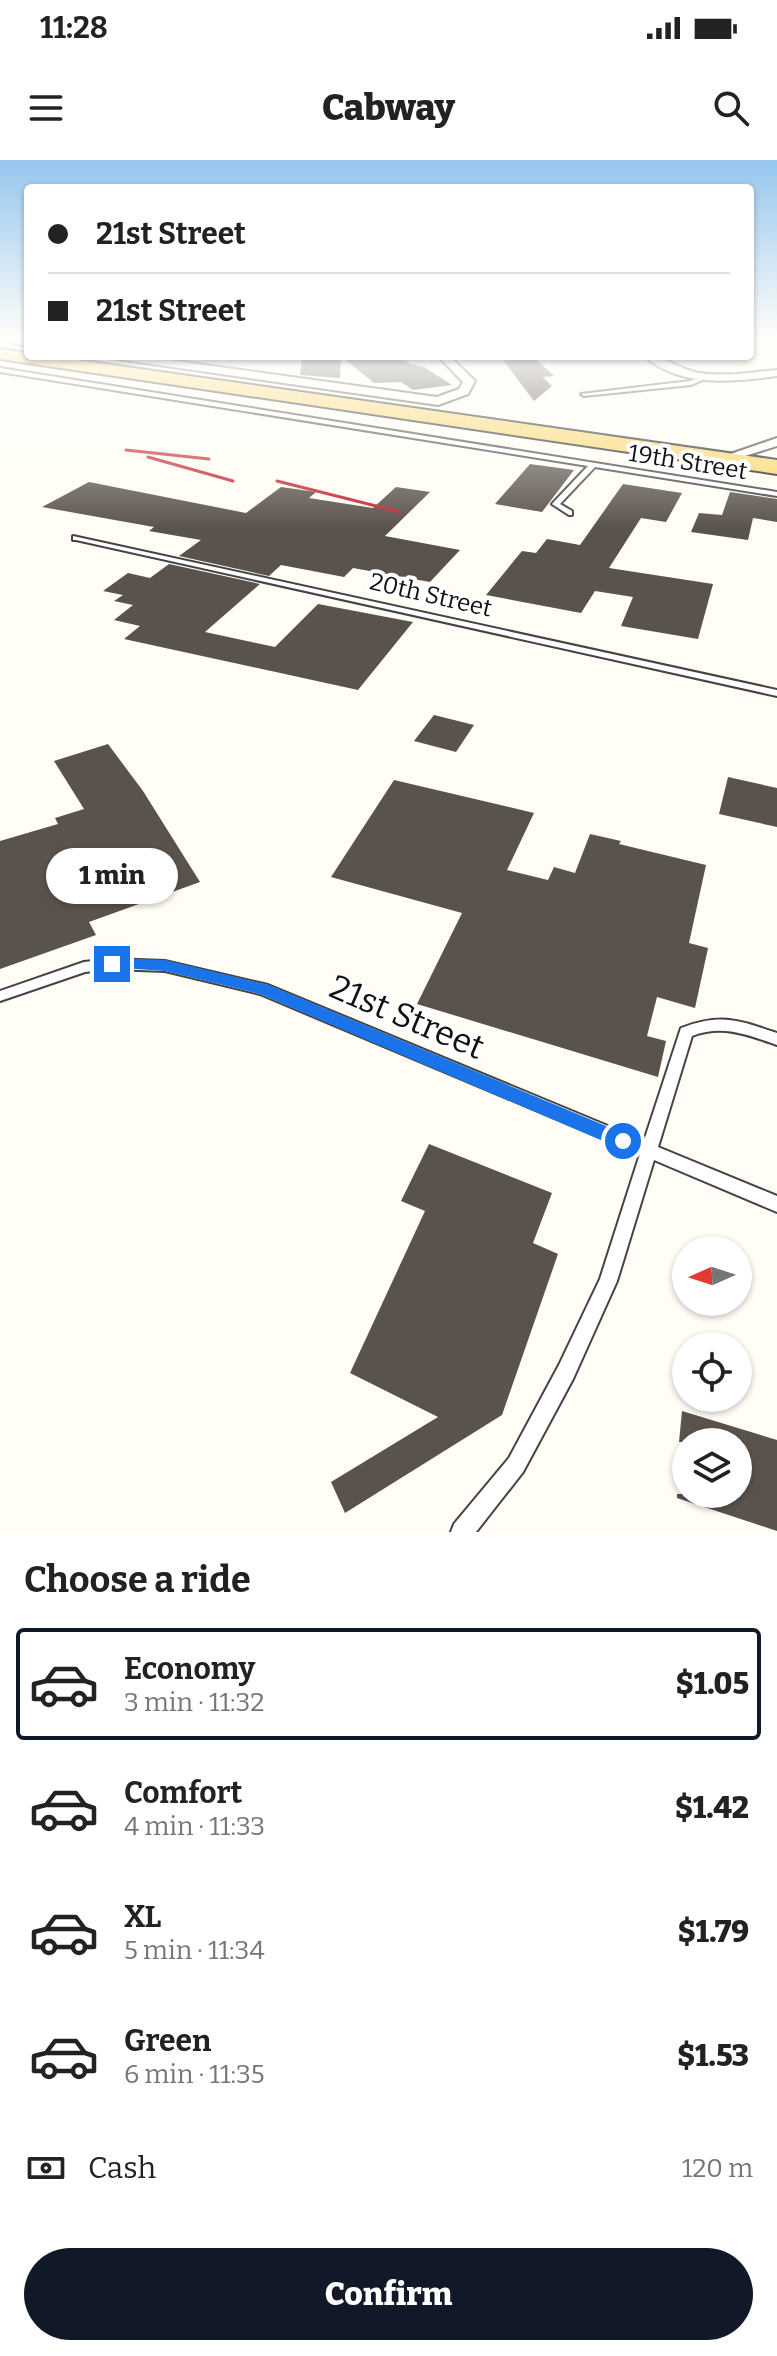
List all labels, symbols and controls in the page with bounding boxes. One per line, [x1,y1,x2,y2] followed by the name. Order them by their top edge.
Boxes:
[40,10,108,46] text: 11:28
[24,86,68,130] icon: menu
[322,86,455,130] text: Cabway
[709,86,753,130] icon: search
[96,216,246,252] text: 21st Street
[96,293,246,329] text: 21st Street
[627,439,750,485] street label: 19th Street
[367,567,495,623] street label: 20th Street
[46,848,178,904] callout: 1 min
[79,860,145,891] text: 1 min
[94,946,130,982] route end
[324,966,490,1068] street label: 21st Street
[605,1123,641,1159] route start
[672,1236,752,1316] north arrow
[672,1236,752,1508] map controls
[672,1332,752,1412] button: locate
[672,1428,752,1508] button: layers
[24,1558,251,1602] text: Choose a ride
[28,1648,100,1720] icon: car
[124,1651,255,1687] text: Economy
[676,1666,749,1702] text: $1.05
[124,1687,264,1718] text: 3 min · 11:32
[28,1772,100,1844] icon: car
[124,1775,242,1811] text: Comfort
[675,1790,749,1826] text: $1.42
[124,1811,265,1842] text: 4 min · 11:33
[28,1896,100,1968] icon: car
[124,1899,161,1935] text: XL
[678,1914,749,1950] text: $1.79
[124,1935,265,1966] text: 5 min · 11:34
[28,2020,100,2092] icon: car
[124,2023,211,2059] text: Green
[677,2038,749,2074] text: $1.53
[124,2059,265,2090] text: 6 min · 11:35
[24,2146,68,2190] icon: cash
[88,2150,156,2186] text: Cash
[682,2153,753,2184] text: 120 m
[24,2248,753,2340] button: Confirm

